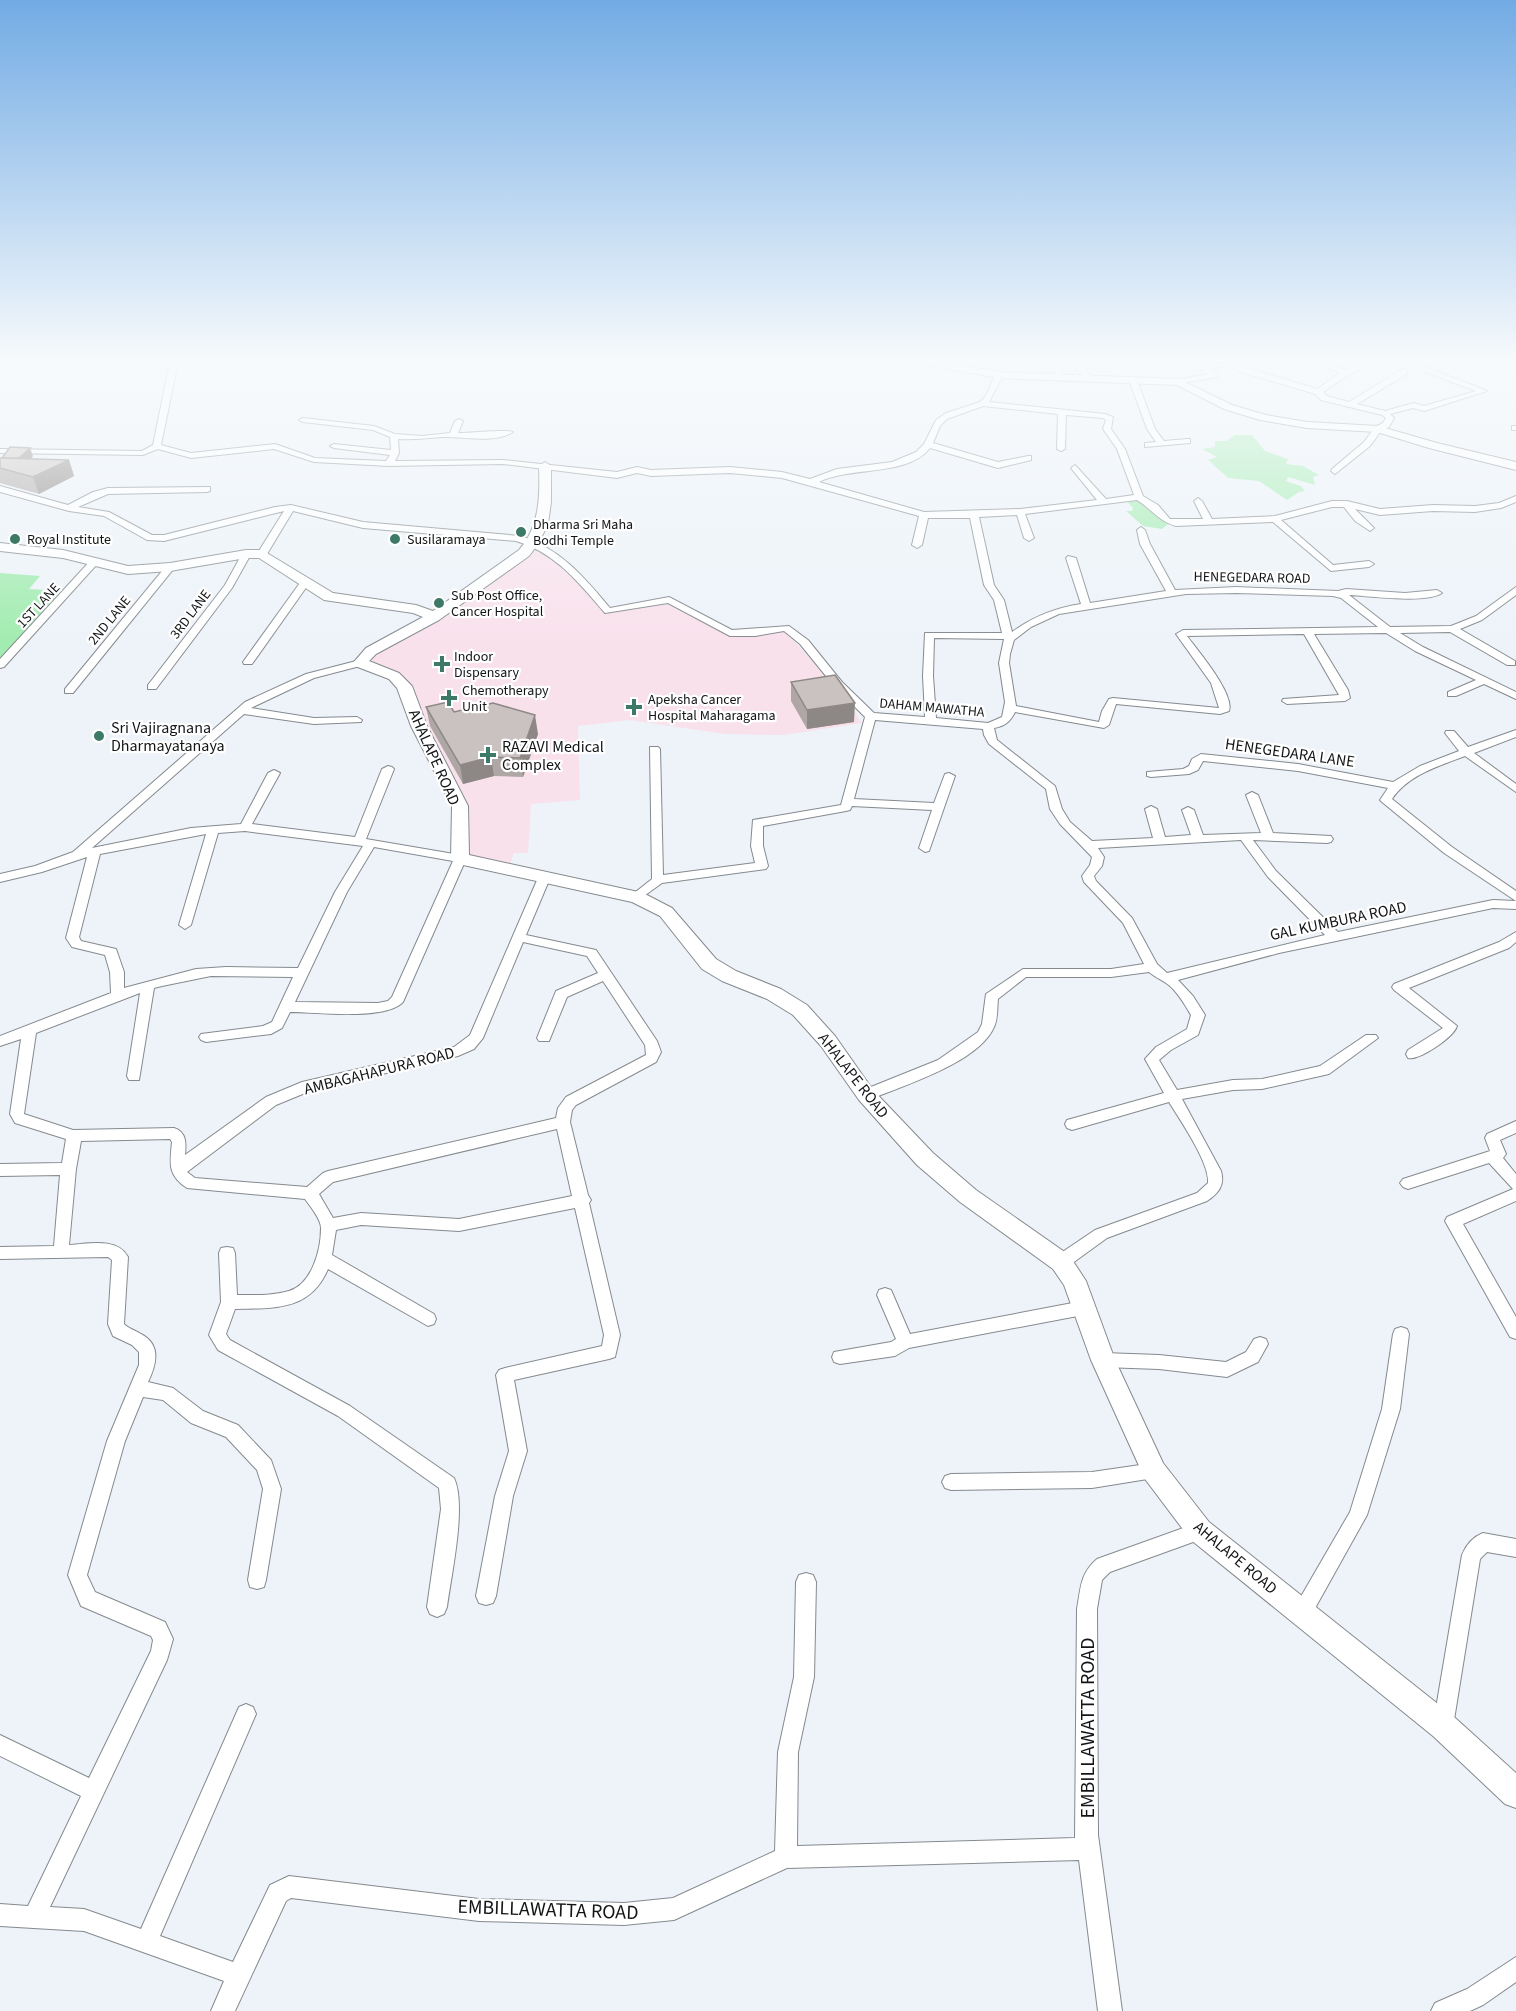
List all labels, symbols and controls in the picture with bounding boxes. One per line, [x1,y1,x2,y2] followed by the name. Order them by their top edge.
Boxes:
[533,515,633,551] place label: Dharma Sri Maha Bodhi Temple
[514,525,528,539] marker: Dharma Sri Maha Bodhi Temple
[27,530,111,550] place label: Royal Institute
[407,530,486,550] place label: Susilaramaya
[8,532,22,546] marker: Royal Institute
[388,532,402,546] marker: Susilaramaya
[1193,567,1310,589] street label: HENEGEDARA ROAD
[13,579,65,633] street label: 1ST LANE
[166,586,216,643] street label: 3RD LANE
[451,586,544,622] place label: Sub Post Office, Cancer Hospital
[84,592,136,650] street label: 2ND LANE
[432,596,446,610] marker: Sub Post Office, Cancer Hospital
[454,647,519,683] place label: Indoor Dispensary
[435,657,449,671] marker: Indoor Dispensary
[462,681,549,717] place label: Chemotherapy Unit
[440,689,458,707] marker: Chemotherapy Unit
[648,690,776,726] place label: Apeksha Cancer Hospital Maharagama
[878,693,986,723] street label: DAHAM MAWATHA
[625,698,643,716] marker: Apeksha Cancer Hospital Maharagama
[403,706,465,809] street label: AHALAPE ROAD
[111,717,225,757] place label: Sri Vajiragnana Dharmayatanaya
[92,729,106,743] marker: Sri Vajiragnana Dharmayatanaya
[1224,733,1356,773] street label: HENEGEDARA LANE
[502,736,604,776] place label: RAZAVI Medical Complex
[479,746,497,764] marker: RAZAVI Medical Complex
[1268,896,1409,946] street label: GAL KUMBURA ROAD
[813,1028,894,1123] street label: AHALAPE ROAD
[302,1042,457,1100] street label: AMBAGAHAPURA ROAD
[1189,1516,1282,1599] street label: AHALAPE ROAD
[1074,1637,1102,1819] street label: EMBILLAWATTA ROAD
[457,1893,639,1927] street label: EMBILLAWATTA ROAD

